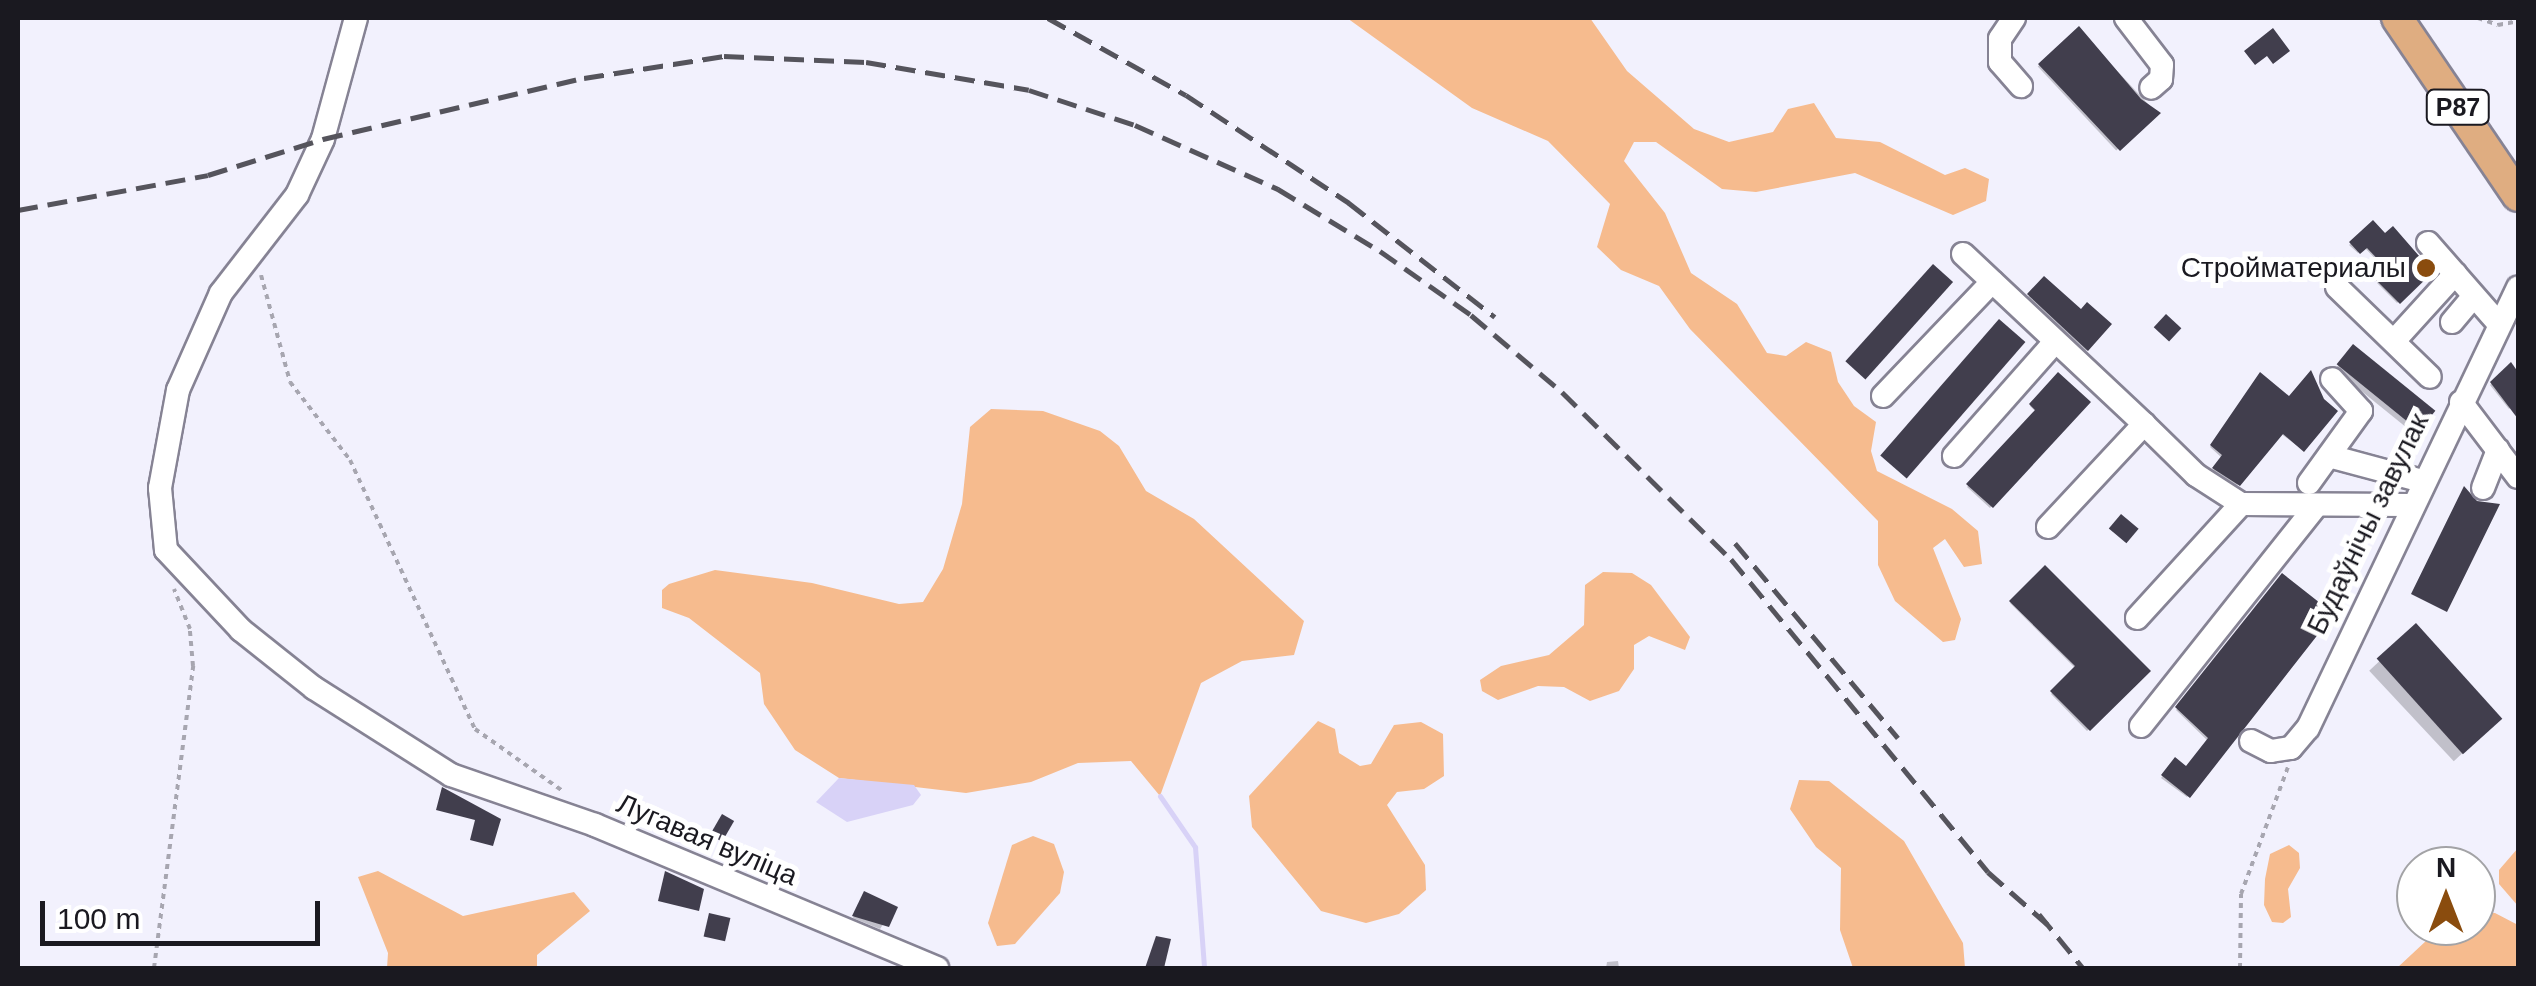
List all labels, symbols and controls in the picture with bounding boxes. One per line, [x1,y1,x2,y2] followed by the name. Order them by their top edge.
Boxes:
[2426,87,2490,127] road number: Р87
[2181,251,2406,285] place label: Стройматериалы
[2415,257,2437,279] marker: Стройматериалы
[2300,408,2436,640] street label: Будаўнічы завулак
[612,787,802,893] street label: Лугавая вуліца
[2396,846,2496,946] north arrow
[2436,852,2456,883] text: N
[45,881,325,943] scale bar
[57,902,140,935] text: 100 m

